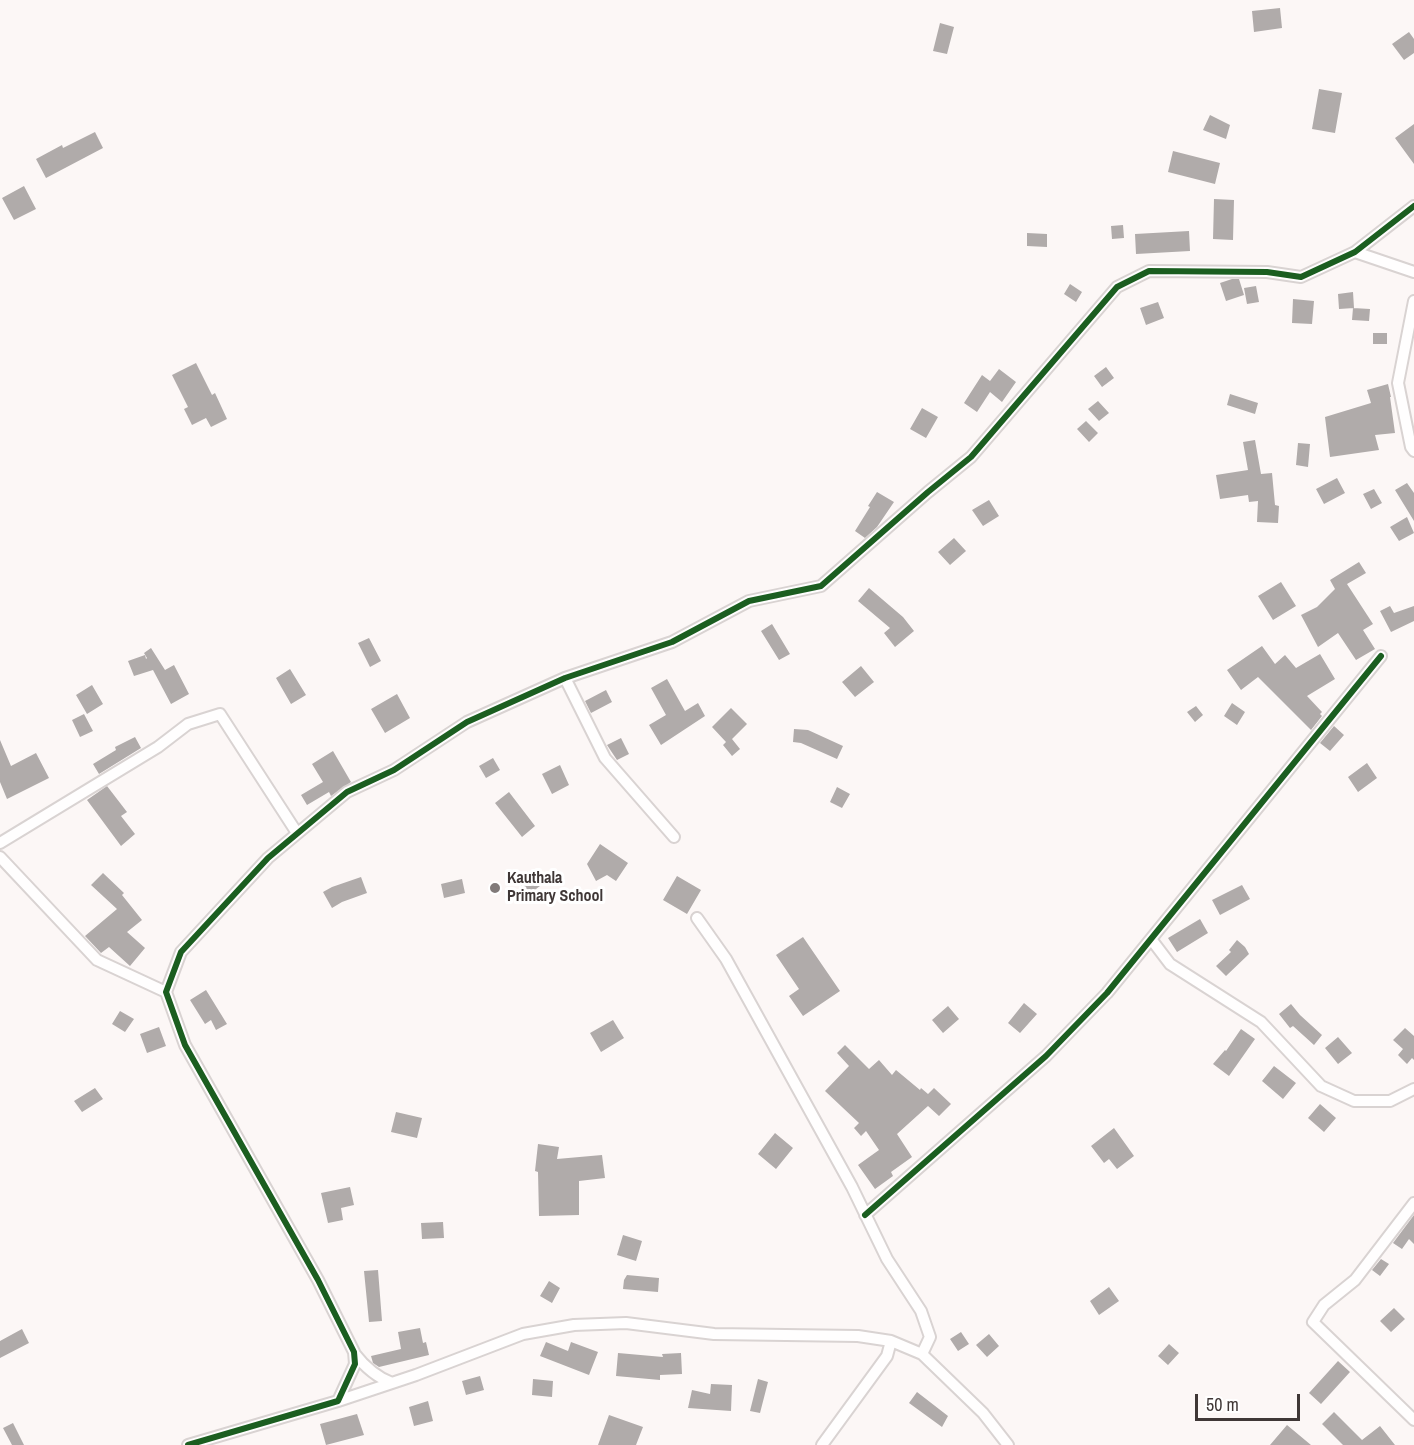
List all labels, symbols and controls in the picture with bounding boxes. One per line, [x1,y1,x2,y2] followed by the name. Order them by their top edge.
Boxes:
[507,869,603,907] place label: Kauthala Primary School
[488,881,502,895] marker: Kauthala Primary School
[1198,1382,1303,1420] scale bar
[1206,1392,1239,1417] text: 50 m

